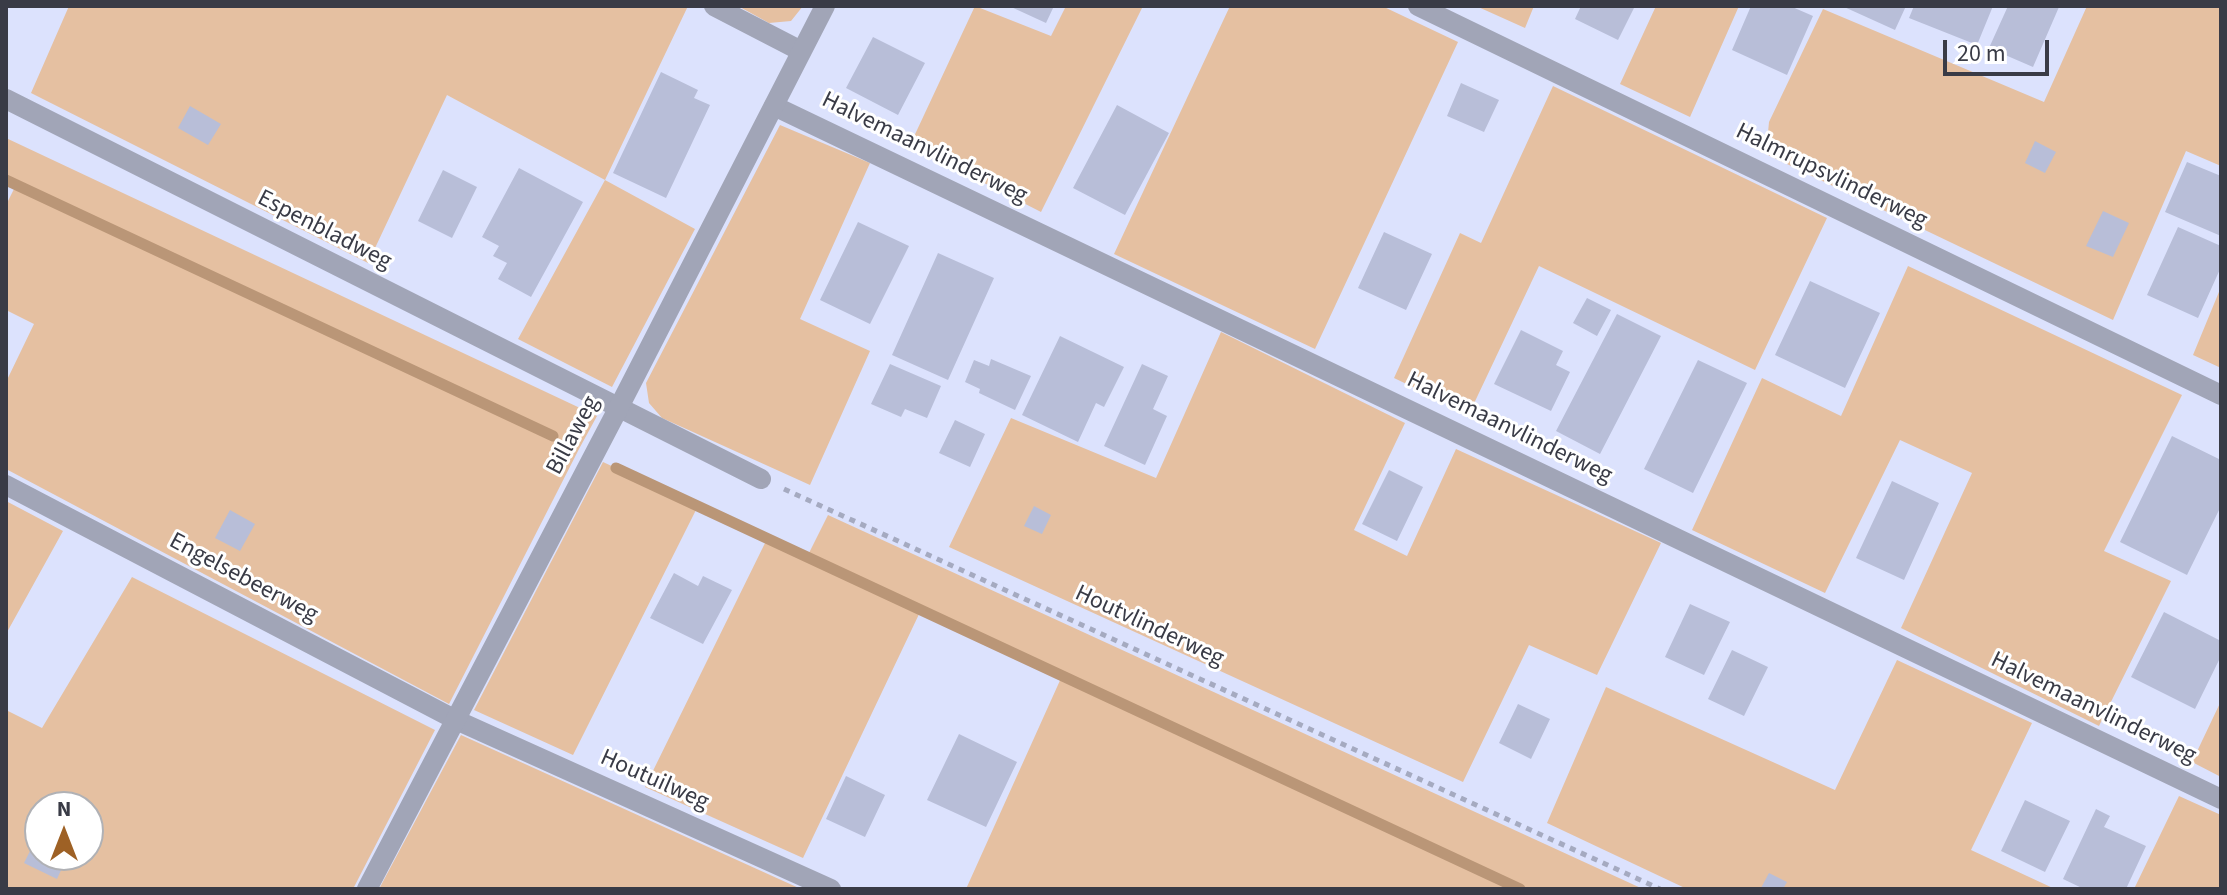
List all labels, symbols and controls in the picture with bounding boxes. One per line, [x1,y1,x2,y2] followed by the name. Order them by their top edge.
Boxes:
[1947,24,2053,74] scale bar
[1957,36,2006,71] text: 20 m
[816,87,1032,211] street label: Halvemaanvlinderweg
[1730,118,1932,236] street label: Halmrupsvlinderweg
[252,185,396,277] street label: Espenbladweg
[1401,367,1617,491] street label: Halvemaanvlinderweg
[541,392,607,480] street label: Billaweg
[164,528,322,630] street label: Engelsebeerweg
[1070,580,1228,674] street label: Houtvlinderweg
[1985,647,2201,771] street label: Halvemaanvlinderweg
[595,744,713,818] street label: Houtuilweg
[24,791,104,871] north arrow
[57,793,71,825] text: N

